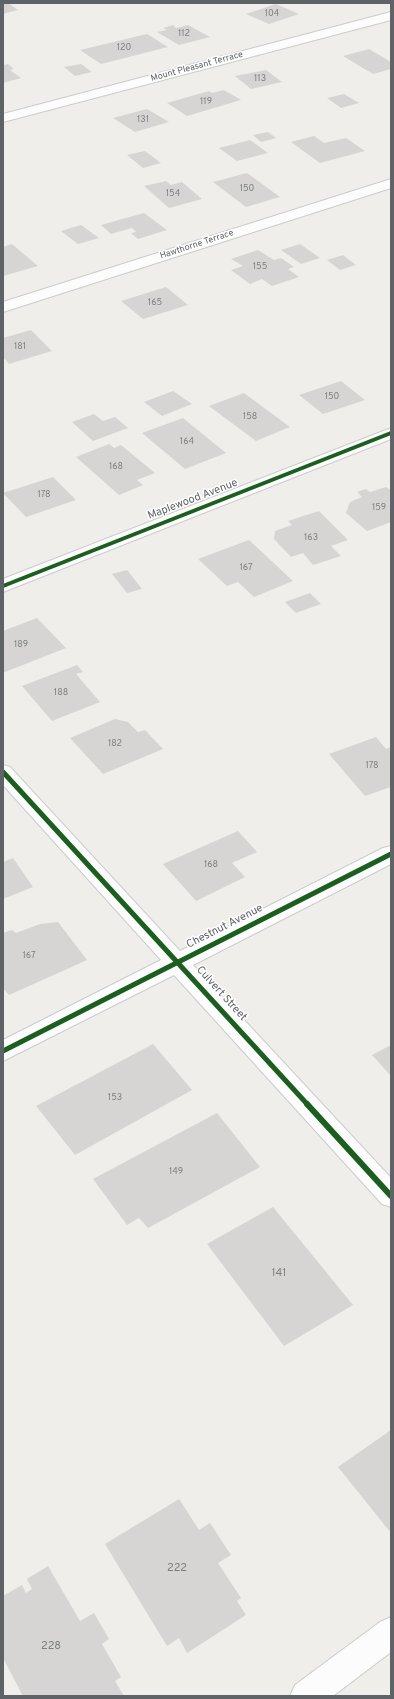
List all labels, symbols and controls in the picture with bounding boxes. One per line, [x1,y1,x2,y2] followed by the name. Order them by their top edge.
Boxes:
[265,9,279,19] house number: 104
[178,29,190,39] house number: 112
[117,43,131,53] house number: 120
[150,49,244,85] street label: Mount Pleasant Terrace
[254,74,266,84] house number: 113
[200,97,212,107] house number: 119
[137,115,149,125] house number: 131
[240,184,254,194] house number: 150
[166,189,180,199] house number: 154
[159,228,235,262] street label: Hawthorne Terrace
[253,262,267,272] house number: 155
[148,298,162,308] house number: 165
[14,342,26,352] house number: 181
[325,392,339,402] house number: 150
[243,412,257,422] house number: 158
[180,437,194,447] house number: 164
[109,462,123,472] house number: 168
[146,477,240,523] street label: Maplewood Avenue
[37,490,51,500] house number: 178
[372,503,386,513] house number: 159
[304,533,318,543] house number: 163
[239,563,253,573] house number: 167
[14,640,28,650] house number: 189
[54,688,68,698] house number: 188
[108,739,122,749] house number: 182
[365,761,379,771] house number: 178
[204,860,218,870] house number: 168
[185,902,265,952] street label: Chestnut Avenue
[22,951,36,961] house number: 167
[193,964,249,1024] street label: Culvert Street
[108,1093,122,1103] house number: 153
[169,1167,183,1177] house number: 149
[272,1267,286,1281] house number: 141
[167,1562,187,1576] house number: 222
[41,1640,61,1654] house number: 228

